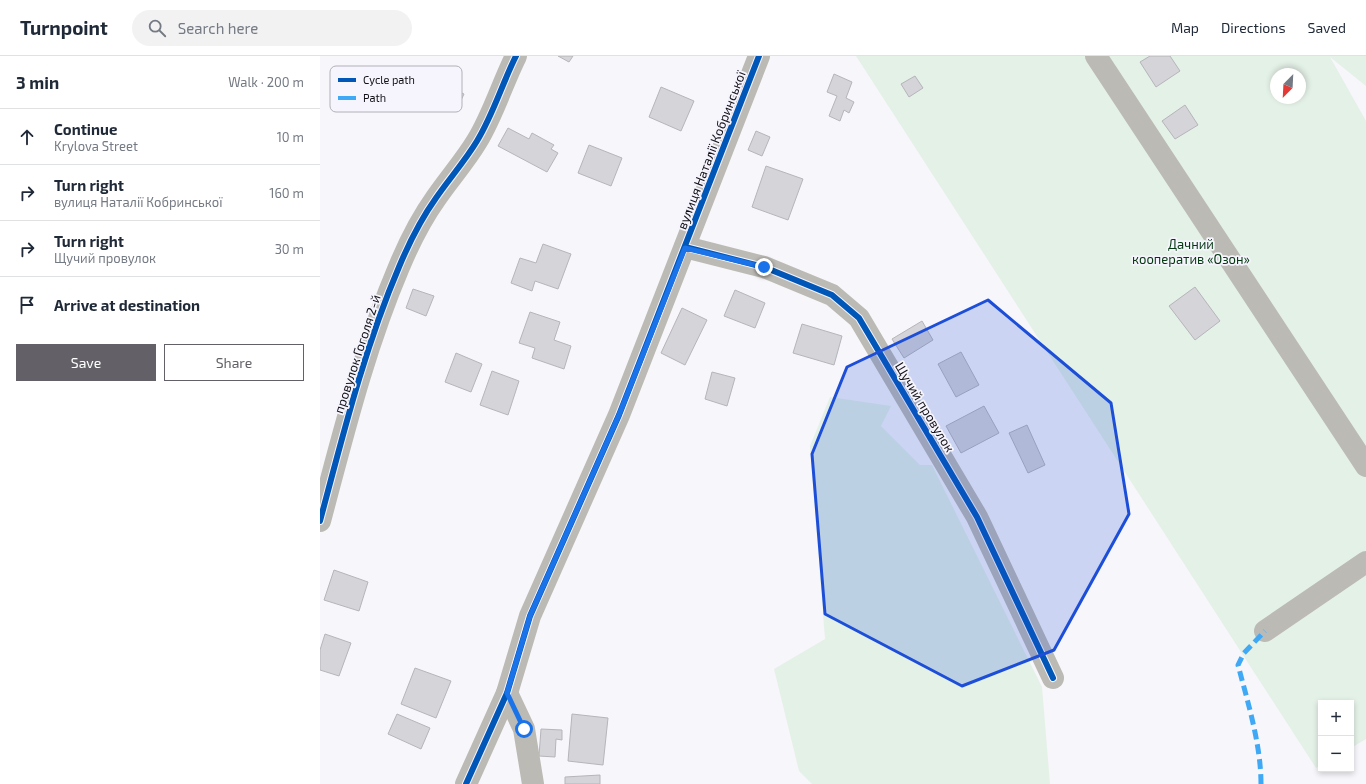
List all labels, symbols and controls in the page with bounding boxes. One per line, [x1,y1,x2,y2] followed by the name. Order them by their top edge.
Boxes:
[132,10,412,46] search box
[20,16,108,39] text: Turnpoint
[146,17,168,39] icon: search
[178,19,258,37] text: Search here
[1171,19,1199,36] text: Map
[1221,19,1286,36] text: Directions
[1308,19,1346,36] text: Saved
[330,66,462,112] legend
[673,68,749,231] street label: вулиця Наталії Кобринської
[1270,68,1306,104] north arrow
[16,72,59,92] text: 3 min
[363,73,415,86] text: Cycle path
[228,74,304,90] text: Walk · 200 m
[363,91,386,104] text: Path
[54,120,117,138] text: Continue
[16,126,38,148] icon: ahead
[277,129,304,145] text: 10 m
[54,138,138,154] text: Krylova Street
[54,176,124,194] text: Turn right
[16,182,38,204] icon: right
[269,185,304,201] text: 160 m
[54,194,222,210] text: вулиця Наталії Кобринської
[54,232,124,250] text: Turn right
[1132,236,1250,267] park label: Дачний кооператив «Озон»
[16,238,38,260] icon: right
[275,241,304,257] text: 30 m
[54,250,156,266] text: Щучий провулок
[755,258,773,276] route end
[330,293,384,415] street label: провулок Гоголя 2-й
[16,294,38,316] icon: arrive
[54,296,200,314] text: Arrive at destination
[16,344,156,381] button: Save
[164,344,304,381] button: Share
[892,359,958,455] street label: Щучий провулок
[1318,700,1354,772] map controls
[1318,700,1354,736] button: +
[515,720,533,738] route start
[1318,736,1354,772] button: −

